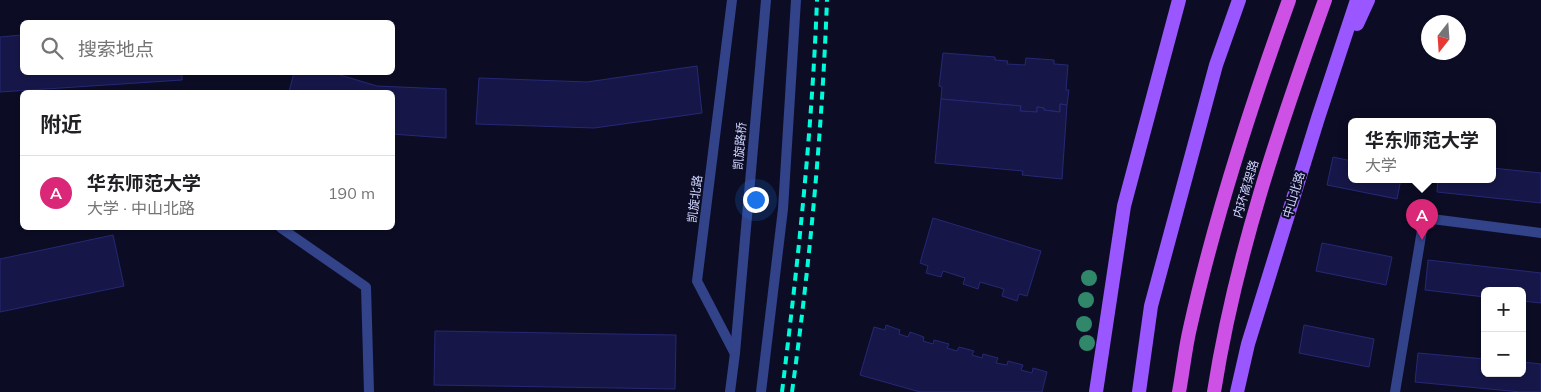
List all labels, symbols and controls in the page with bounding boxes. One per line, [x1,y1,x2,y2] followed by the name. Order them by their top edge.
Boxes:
[1421,15,1466,60] north arrow
[20,20,395,75] search box
[38,34,66,62] icon: search
[78,37,154,61] text: 搜索地点
[40,111,82,137] text: 附近
[1348,118,1496,183] popup
[730,121,749,171] street label: 凯旋路桥
[1365,128,1479,152] text: 华东师范大学
[1365,155,1397,175] text: 大学
[1230,158,1261,220] street label: 内环高架路
[1279,170,1308,220] street label: 中山北路
[87,171,201,195] text: 华东师范大学
[684,174,705,224] street label: 凯旋北路
[50,183,62,203] text: A
[328,183,375,203] text: 190 m
[743,187,769,213] your location
[87,198,195,218] text: 大学 · 中山北路
[1406,199,1438,240] pin: A
[1481,287,1526,377] map controls
[1481,287,1526,332] button: +
[1481,332,1526,377] button: −

